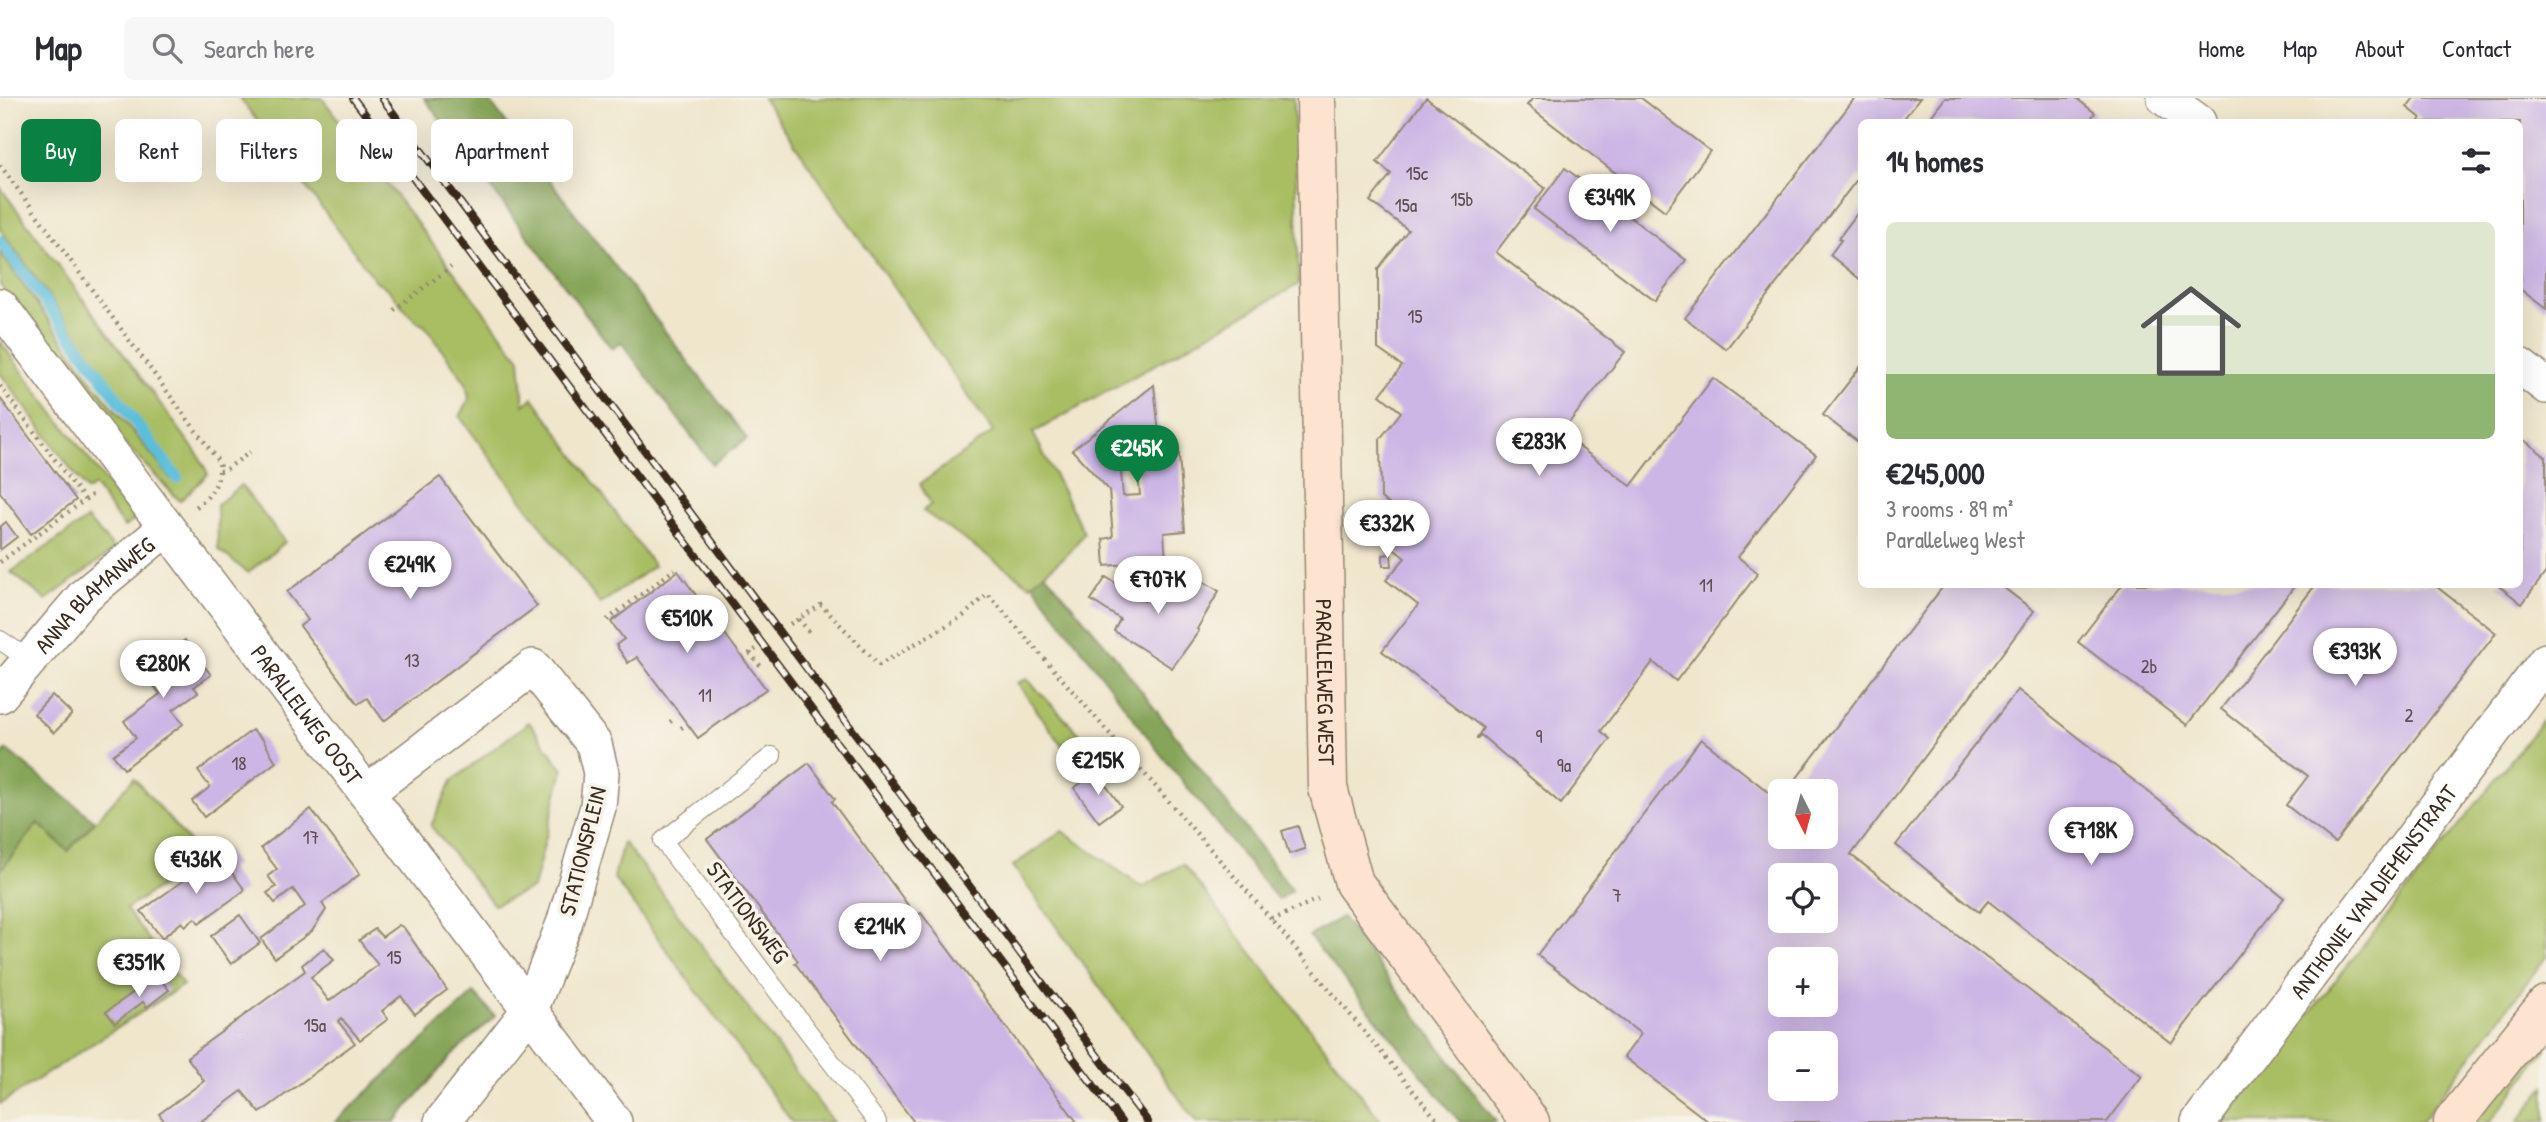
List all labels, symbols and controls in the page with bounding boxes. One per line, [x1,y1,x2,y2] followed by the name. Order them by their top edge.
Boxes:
[124,17,614,80] search box
[35,26,82,70] text: Map
[148,29,186,67] icon: search
[204,31,315,66] text: Search here
[2198,32,2245,64] text: Home
[2283,32,2317,64] text: Map
[2355,32,2404,64] text: About
[2442,32,2511,64] text: Contact
[21,119,101,182] chip: Buy
[115,119,202,182] chip: Rent
[216,119,322,182] chip: Filters
[336,119,417,182] chip: New
[431,119,573,182] chip: Apartment
[1886,141,1984,181] text: 14 homes
[2457,142,2495,180] icon: filters
[1406,160,1429,186] house number: 15c
[1561,174,1659,234] pin: €349K
[1585,181,1635,212] text: €349K
[1451,186,1474,212] house number: 15b
[1395,192,1418,218] house number: 15a
[2128,268,2254,394] icon: home
[1408,303,1422,329] house number: 15
[1490,418,1588,478] pin: €283K
[1512,425,1566,456] text: €283K
[1088,426,1186,485] pin: €245K
[1111,432,1163,463] text: €245K
[1886,453,1985,493] text: €245,000
[1886,493,2013,524] text: 3 rooms · 89 m²
[1338,500,1436,560] pin: €332K
[1360,507,1414,538] text: €332K
[1886,524,2025,555] text: Parallelweg West
[27,529,160,659] street label: ANNA BLAMANWEG
[361,542,459,601] pin: €249K
[385,548,435,579] text: €249K
[1109,556,1207,616] pin: €707K
[1130,563,1186,594] text: €707K
[1699,572,1713,598] house number: 11
[638,596,736,655] pin: €510K
[1309,599,1343,766] street label: PARALLELWEG WEST
[661,602,713,633] text: €510K
[2306,628,2404,688] pin: €393K
[2329,635,2381,666] text: €393K
[245,638,370,791] street label: PARALLELWEG OOST
[114,640,212,700] pin: €280K
[136,647,190,678] text: €280K
[404,647,420,673] house number: 13
[2141,653,2158,679] house number: 2b
[698,682,712,708] house number: 11
[2405,702,2414,728] house number: 2
[1536,723,1543,749] house number: 9
[1049,738,1147,797] pin: €215K
[1072,744,1124,775] text: €215K
[231,750,247,776] house number: 18
[1557,752,1572,778] house number: 9a
[2282,778,2464,1004] street label: ANTHONIE VAN DIEMENSTRAAT
[1768,779,1838,849] north arrow
[1768,779,1838,1101] map controls
[551,783,613,919] street label: STATIONSPLEIN
[2042,808,2140,867] pin: €718K
[2065,814,2117,845] text: €718K
[303,824,319,850] house number: 17
[147,836,245,896] pin: €436K
[170,843,222,874] text: €436K
[700,855,796,969] street label: STATIONSWEG
[1768,863,1838,933] button: locate
[1612,882,1622,908] house number: 7
[831,904,929,963] pin: €214K
[855,910,905,941] text: €214K
[90,940,188,999] pin: €351K
[387,944,401,970] house number: 15
[113,946,165,977] text: €351K
[1768,947,1838,1017] button: +
[304,1012,327,1038] house number: 15a
[1768,1031,1838,1101] button: −

